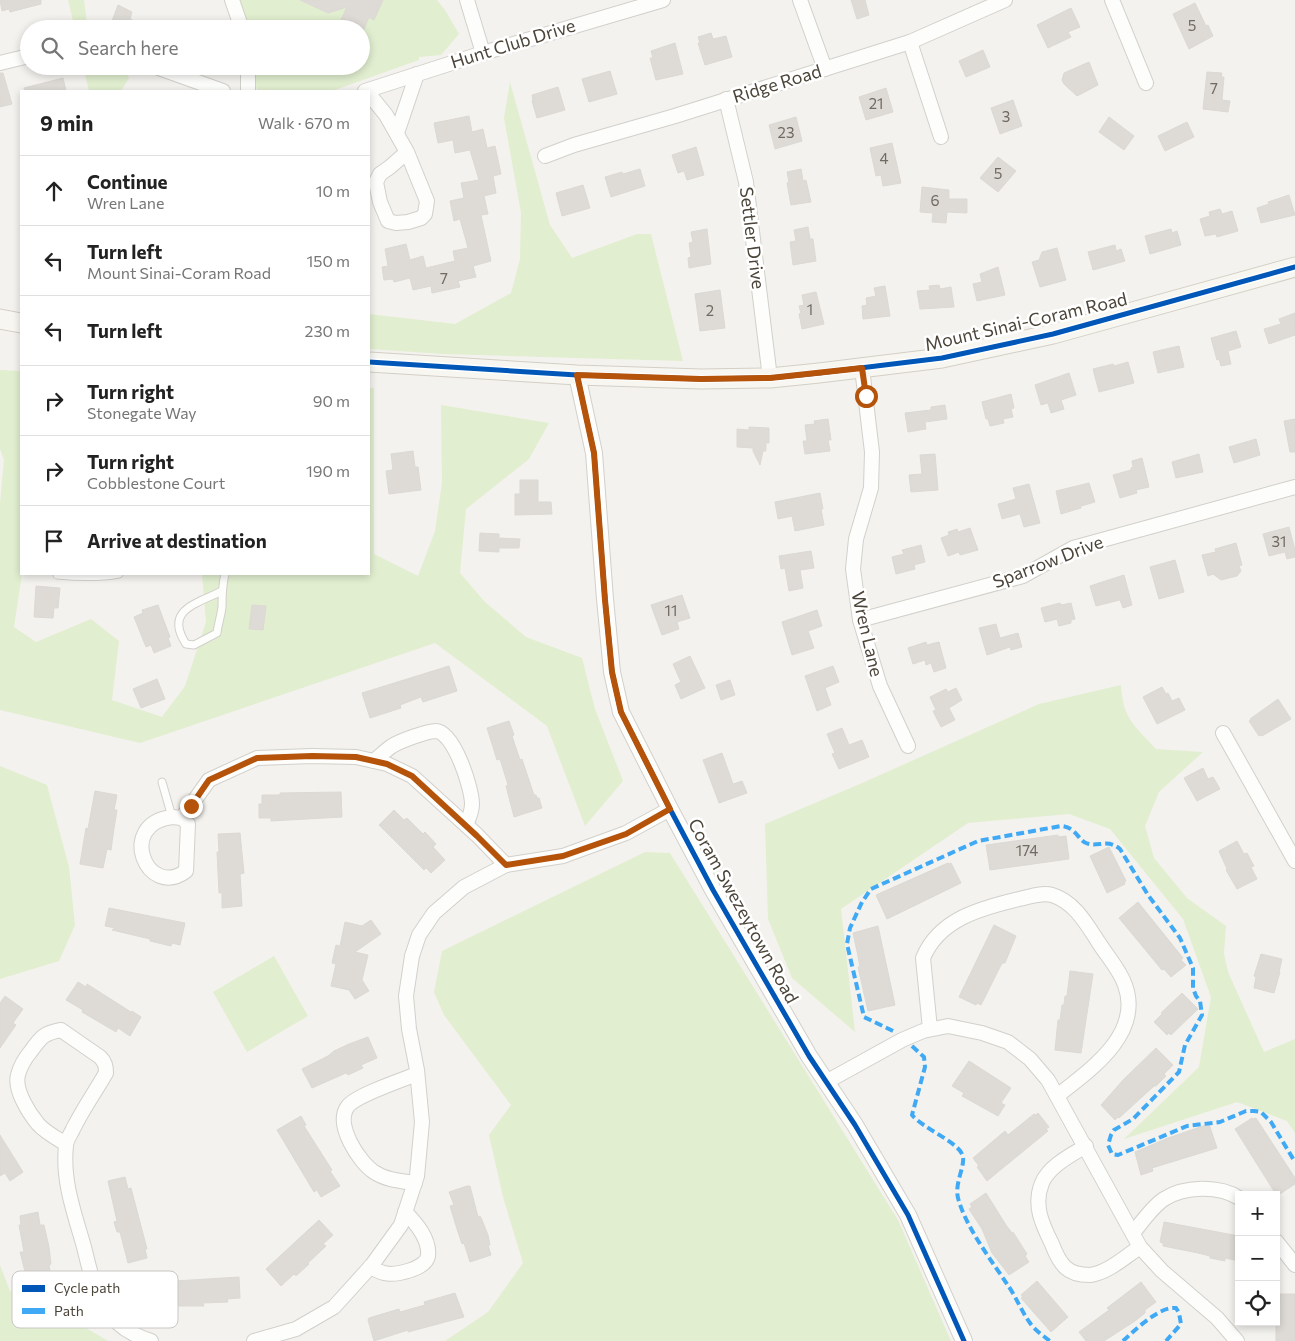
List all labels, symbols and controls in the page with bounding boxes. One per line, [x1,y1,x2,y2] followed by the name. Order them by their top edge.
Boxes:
[448,14,578,72] street label: Hunt Club Drive
[1188,16,1196,34] house number: 5
[20,20,370,75] search box
[38,34,66,62] icon: search
[78,36,178,59] text: Search here
[730,59,824,107] street label: Ridge Road
[1210,79,1218,97] house number: 7
[869,94,883,112] house number: 21
[1002,107,1010,125] house number: 3
[40,110,93,135] text: 9 min
[258,113,350,132] text: Walk · 670 m
[778,123,794,141] house number: 23
[880,149,889,167] house number: 4
[994,164,1002,182] house number: 5
[87,170,167,193] text: Continue
[40,177,68,205] icon: ahead
[316,181,350,200] text: 10 m
[736,185,770,290] street label: Settler Drive
[930,191,940,209] house number: 6
[87,193,164,212] text: Wren Lane
[87,240,162,263] text: Turn left
[40,247,68,275] icon: left
[307,251,350,270] text: 150 m
[87,263,271,282] text: Mount Sinai-Coram Road
[440,269,448,287] house number: 7
[922,287,1129,355] street label: Mount Sinai-Coram Road
[807,300,813,318] house number: 1
[706,301,714,319] house number: 2
[40,317,68,345] icon: left
[87,319,162,342] text: Turn left
[305,321,350,340] text: 230 m
[87,380,174,403] text: Turn right
[855,385,878,408] route start
[40,387,68,415] icon: right
[313,391,350,410] text: 90 m
[87,403,197,422] text: Stonegate Way
[87,450,174,473] text: Turn right
[40,457,68,485] icon: right
[306,461,350,480] text: 190 m
[87,473,225,492] text: Cobblestone Court
[40,527,68,555] icon: arrive
[87,529,267,552] text: Arrive at destination
[989,530,1106,592] street label: Sparrow Drive
[1272,532,1286,550] house number: 31
[847,589,888,679] street label: Wren Lane
[665,601,677,619] house number: 11
[180,795,203,818] route end
[684,814,804,1007] street label: Coram Swezeytown Road
[1016,841,1038,859] house number: 174
[1235,1191,1280,1326] map controls
[1235,1191,1280,1236] button: +
[1235,1236,1280,1281] button: −
[12,1271,178,1328] legend
[54,1279,120,1296] text: Cycle path
[1235,1281,1280,1326] button: locate
[54,1302,84,1319] text: Path

